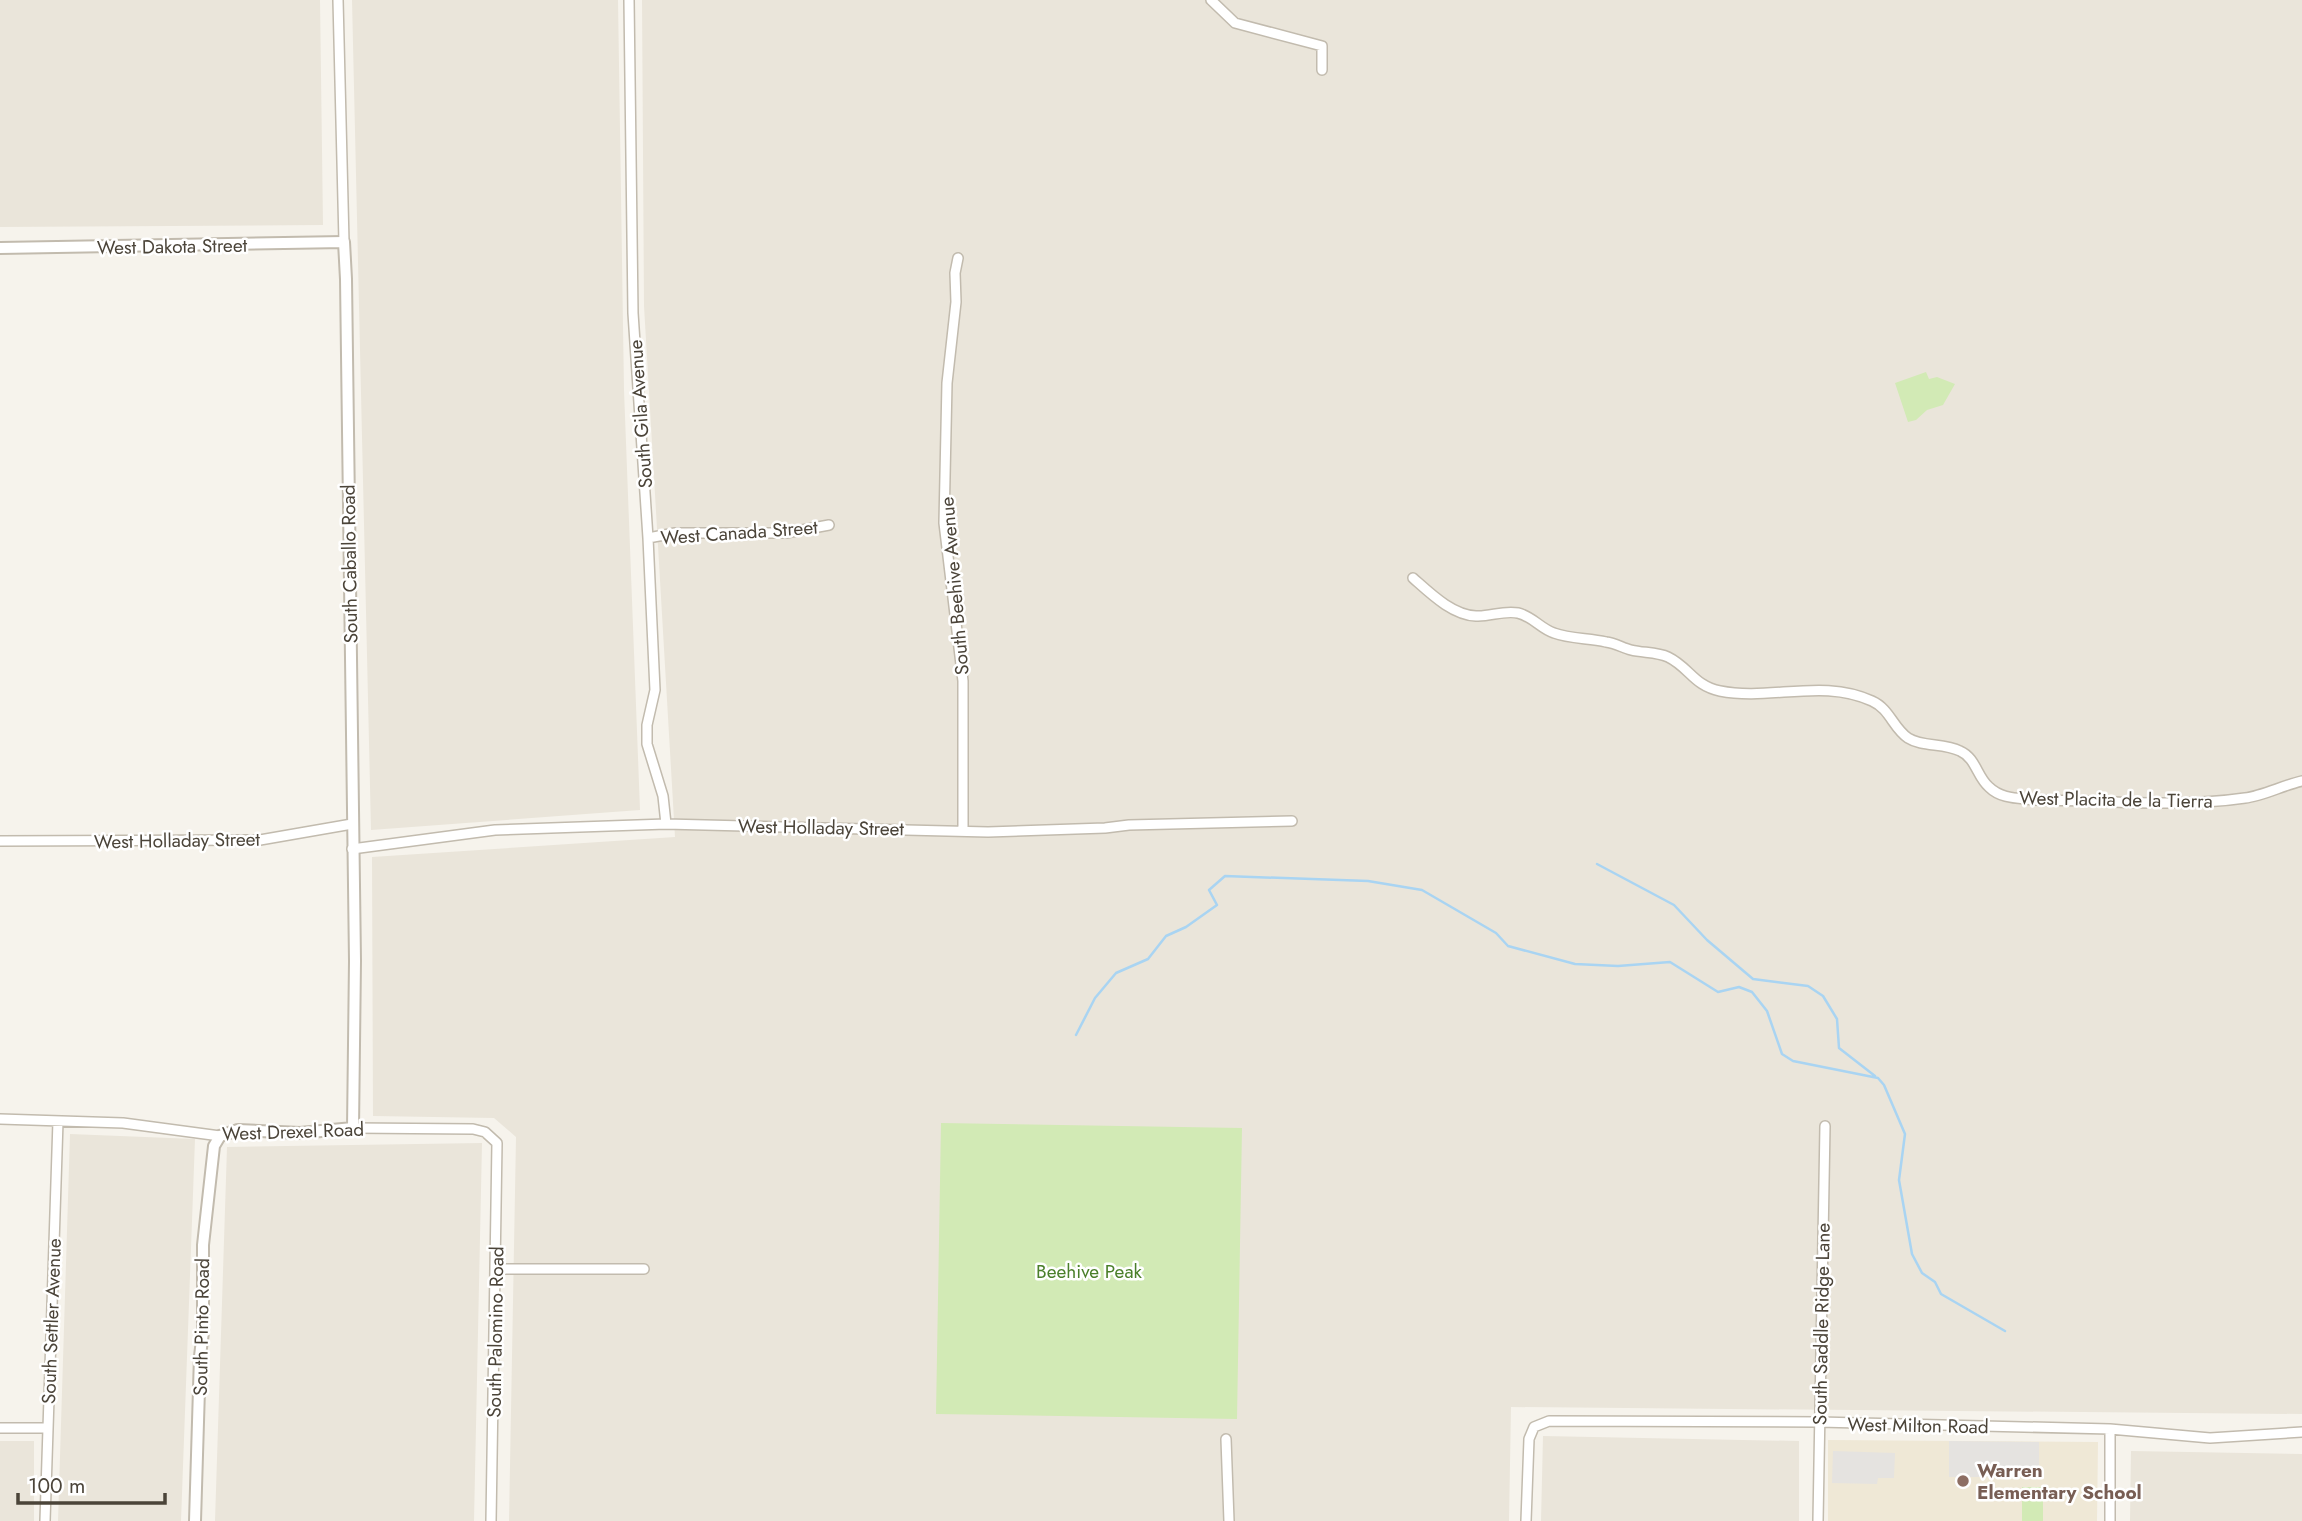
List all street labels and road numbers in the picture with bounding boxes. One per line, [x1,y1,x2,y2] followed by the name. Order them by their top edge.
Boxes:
[97,232,248,261] street label: West Dakota Street
[622,338,659,489] street label: South Gila Avenue
[335,484,364,644] street label: South Caballo Road
[933,495,976,676] street label: South Beehive Avenue
[660,514,819,551] street label: West Canada Street
[2019,784,2213,815] street label: West Placita de la Tierra
[738,813,905,842] street label: West Holladay Street
[94,826,261,855] street label: West Holladay Street
[221,1116,365,1147] street label: West Drexel Road
[1806,1222,1837,1425] street label: South Saddle Ridge Lane
[35,1237,68,1404] street label: South Settler Avenue
[481,1246,510,1418] street label: South Palomino Road
[187,1258,216,1396] street label: South Pinto Road
[1847,1411,1989,1440] street label: West Milton Road

